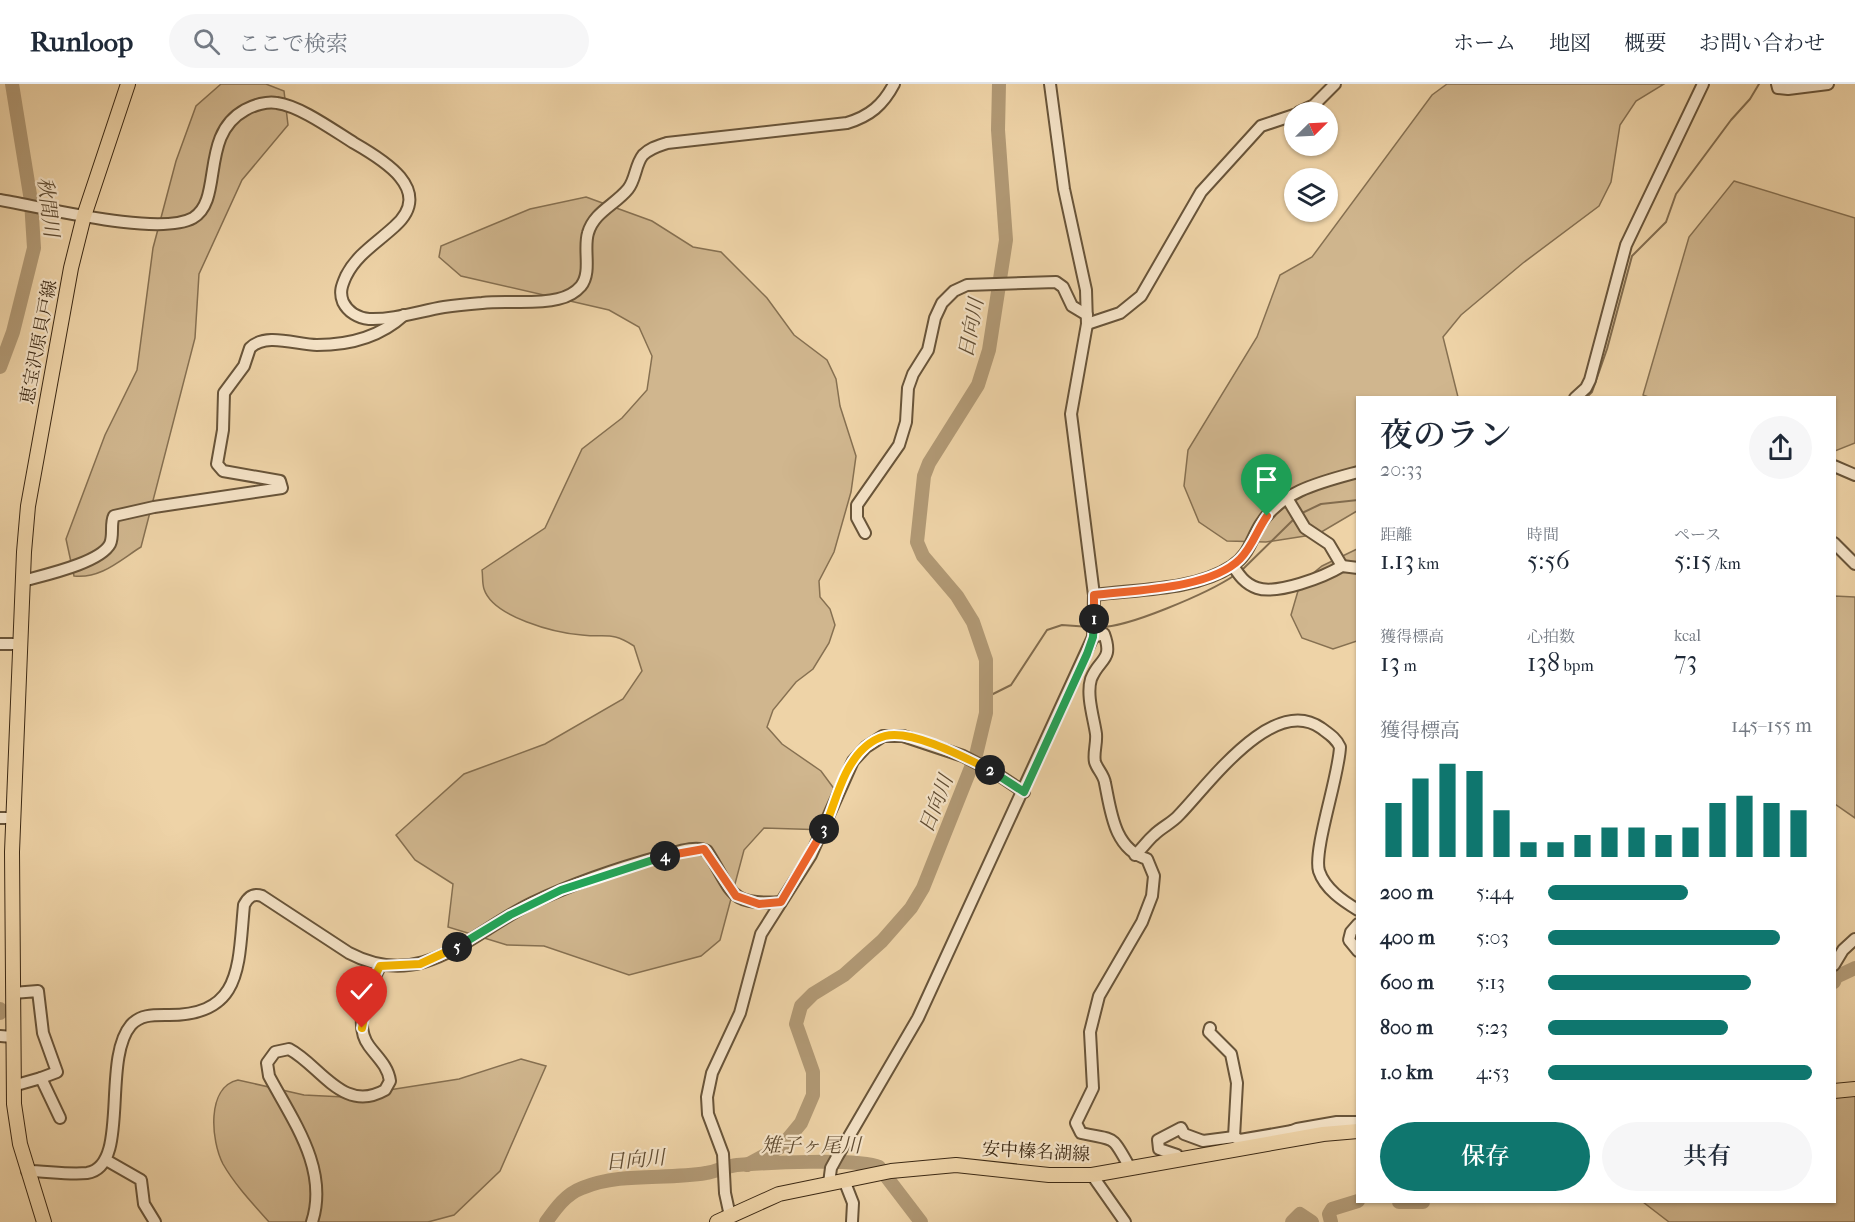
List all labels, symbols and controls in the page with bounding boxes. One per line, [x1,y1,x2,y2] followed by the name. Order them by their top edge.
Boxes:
[169,14,589,68] search box
[30,25,133,58] text: Runloop
[190,25,223,58] icon: search
[238,31,348,57] text: ここで検索
[1453,31,1516,55] text: ホーム
[1549,31,1591,55] text: 地図
[1624,31,1666,55] text: 概要
[1699,31,1825,55] text: お問い合わせ
[1284,102,1338,156] north arrow
[1284,102,1338,222] map controls
[1284,168,1338,222] button: layers
[33,176,63,240] water label: 秋間川
[17,278,61,406] street label: 恵宝沢原貝戸線
[954,294,988,360] water label: 日向川
[1380,416,1512,455] text: 夜のラン
[1749,416,1812,479] button: share
[1241,454,1292,516] pin
[1380,458,1423,481] text: 20:33
[1250,463,1283,496] icon: arrive
[1380,525,1412,544] text: 距離
[1527,525,1559,544] text: 時間
[1674,525,1721,544] text: ペース
[1380,545,1414,576] text: 1.13
[1527,545,1570,576] text: 5:56
[1674,545,1712,576] text: 5:15
[1414,554,1439,573] text: km
[1712,554,1741,573] text: /km
[1079,604,1109,634] pin: 1
[1091,609,1097,628] text: 1
[1674,626,1701,645] text: kcal
[1380,627,1444,646] text: 獲得標高
[1527,627,1575,646] text: 心拍数
[1674,645,1697,676] text: 73
[1380,647,1400,678] text: 13
[1527,647,1560,678] text: 138
[1400,656,1417,675] text: m
[1560,656,1594,675] text: bpm
[1731,714,1812,737] text: 145–155 m
[1380,719,1460,742] text: 獲得標高
[975,755,1005,785] pin: 2
[986,760,994,779] text: 2
[915,770,958,836] water label: 日向川
[809,814,839,844] pin: 3
[821,819,827,838] text: 3
[650,841,680,871] pin: 4
[660,846,670,865] text: 4
[1380,881,1433,904] text: 200 m
[1476,881,1513,904] text: 5:44
[1380,926,1435,949] text: 400 m
[1476,926,1509,949] text: 5:03
[442,932,472,962] pin: 5
[454,937,460,956] text: 5
[336,966,387,1028] pin
[1380,971,1434,994] text: 600 m
[1476,971,1505,994] text: 5:13
[345,975,378,1008] icon: check
[1380,1016,1433,1039] text: 800 m
[1476,1016,1508,1039] text: 5:23
[1380,1061,1433,1084] text: 1.0 km
[1476,1061,1510,1084] text: 4:53
[1380,1122,1590,1191] button: 保存
[1602,1122,1812,1191] button: 共有
[761,1134,863,1157] water label: 雉子ヶ尾川
[982,1139,1090,1165] street label: 安中榛名湖線
[604,1146,668,1174] water label: 日向川

